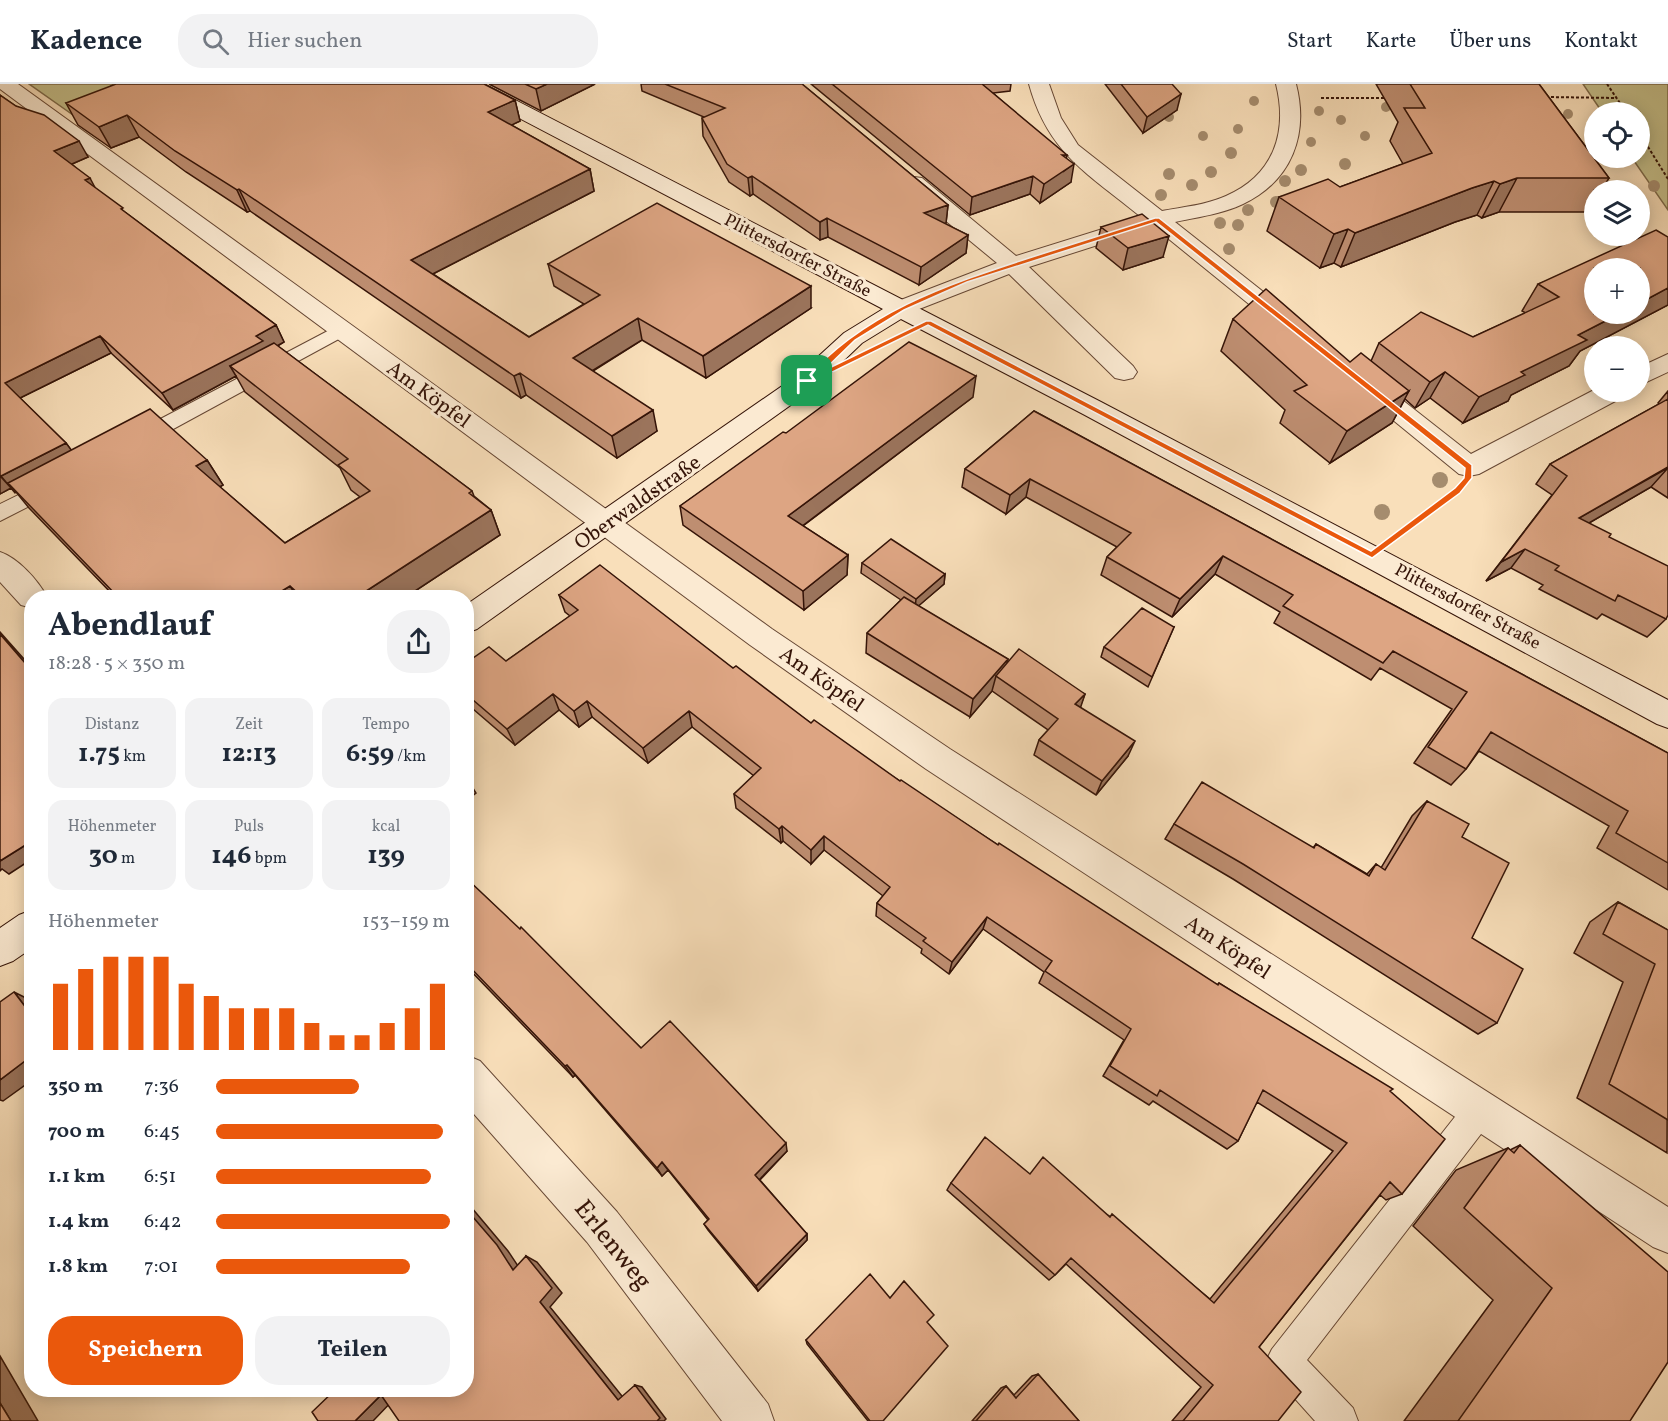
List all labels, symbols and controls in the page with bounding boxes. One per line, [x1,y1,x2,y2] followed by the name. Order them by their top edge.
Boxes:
[178,14,598,68] search box
[30,22,142,61] text: Kadence
[199,25,232,58] icon: search
[247,26,362,57] text: Hier suchen
[1287,27,1333,56] text: Start
[1366,27,1416,56] text: Karte
[1449,27,1531,56] text: Über uns
[1564,27,1638,56] text: Kontakt
[1584,102,1650,402] map controls
[1584,102,1650,168] button: locate
[1584,180,1650,246] button: layers
[719,208,875,304] street label: Plittersdorfer Straße
[1584,258,1650,324] button: +
[1584,336,1650,402] button: −
[380,355,476,436] street label: Am Köpfel
[781,355,832,406] pin
[790,364,823,397] icon: arrive
[569,449,707,558] street label: Oberwaldstraße
[1390,558,1545,656] street label: Plittersdorfer Straße
[48,604,212,650] text: Abendlauf
[387,610,450,673] button: share
[773,640,869,720] street label: Am Köpfel
[48,650,185,678] text: 18:28 · 5 × 350 m
[85,714,139,736] text: Distanz
[235,714,263,736] text: Zeit
[362,714,410,736] text: Tempo
[78,736,120,772] text: 1.75
[221,736,277,772] text: 12:13
[346,736,394,772] text: 6:59
[120,746,146,768] text: km
[394,746,426,768] text: /km
[68,816,156,838] text: Höhenmeter
[234,816,264,838] text: Puls
[372,816,400,838] text: kcal
[89,838,118,874] text: 30
[211,838,252,874] text: 146
[367,838,405,874] text: 139
[118,848,135,870] text: m
[252,848,287,870] text: bpm
[48,908,159,936] text: Höhenmeter
[362,908,450,936] text: 153–159 m
[1178,910,1276,987] street label: Am Köpfel
[48,1073,103,1101] text: 350 m
[144,1073,179,1101] text: 7:36
[48,1118,105,1146] text: 700 m
[144,1118,180,1146] text: 6:45
[48,1163,105,1191] text: 1.1 km
[144,1163,176,1191] text: 6:51
[565,1193,660,1298] street label: Erlenweg
[48,1208,109,1236] text: 1.4 km
[144,1208,182,1236] text: 6:42
[48,1253,108,1281] text: 1.8 km
[144,1253,178,1281] text: 7:01
[48,1316,243,1385] button: Speichern
[255,1316,450,1385] button: Teilen

